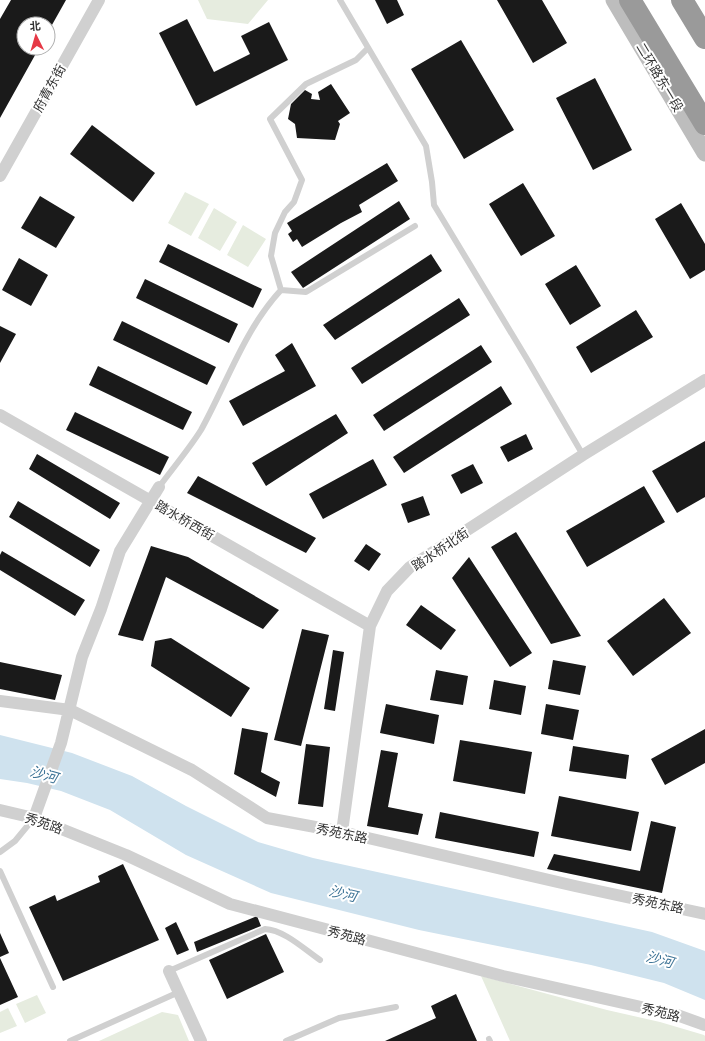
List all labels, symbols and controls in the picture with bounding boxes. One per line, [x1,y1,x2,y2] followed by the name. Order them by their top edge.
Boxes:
[16,16,56,56] north arrow
[29,19,41,32] text: 北
[633,39,687,115] street label: 二环路东一段
[29,61,69,115] street label: 府青东街
[153,497,217,543] street label: 踏水桥西街
[409,524,471,574] street label: 踏水桥北街
[28,762,63,787] water label: 沙河
[23,809,65,837] street label: 秀苑路
[315,820,369,846] street label: 秀苑东路
[327,881,362,905] water label: 沙河
[631,890,685,916] street label: 秀苑东路
[326,922,368,948] street label: 秀苑路
[644,947,679,972] water label: 沙河
[640,1000,682,1024] street label: 秀苑路

